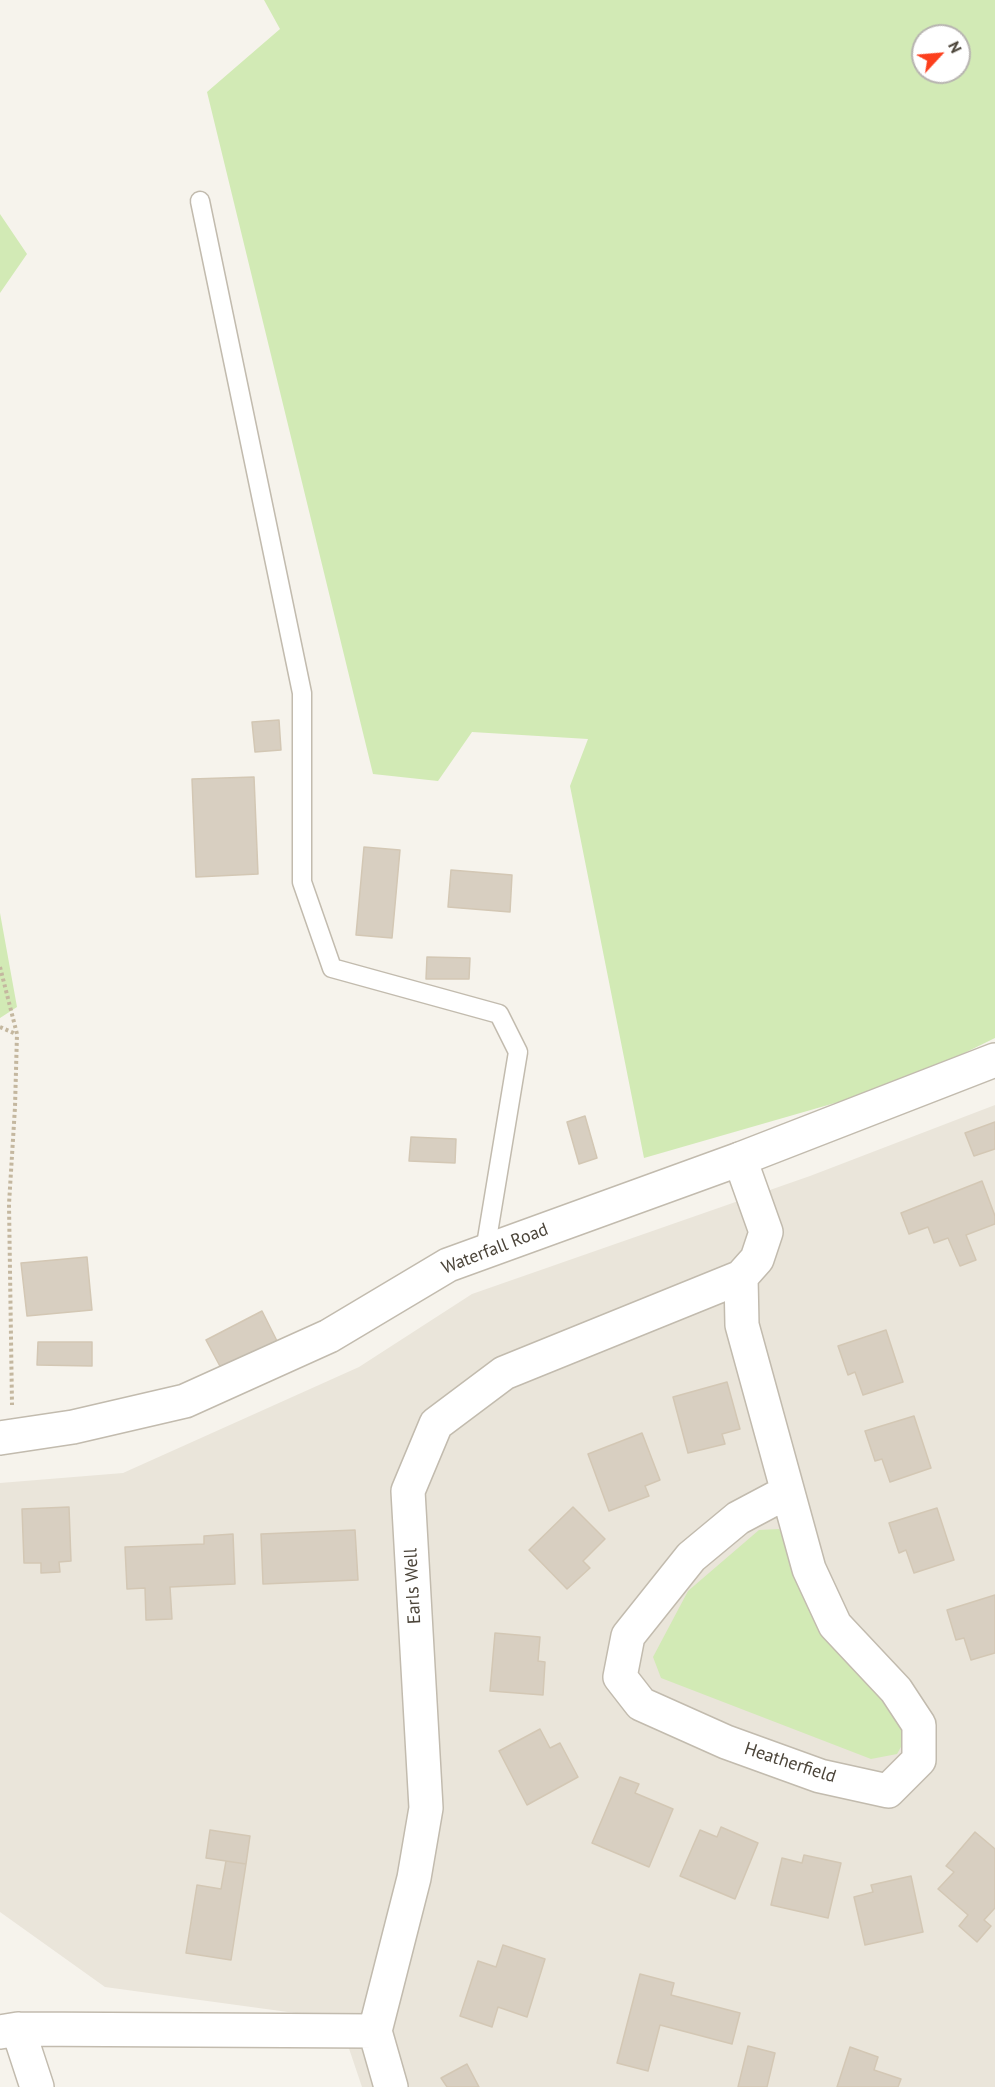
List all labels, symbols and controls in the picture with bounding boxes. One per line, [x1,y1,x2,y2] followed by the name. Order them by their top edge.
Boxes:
[911,24,971,84] north arrow
[944,38,967,56] text: N
[439,1219,551,1279] street label: Waterfall Road
[400,1547,426,1625] street label: Earls Well
[741,1738,839,1788] street label: Heatherfield

